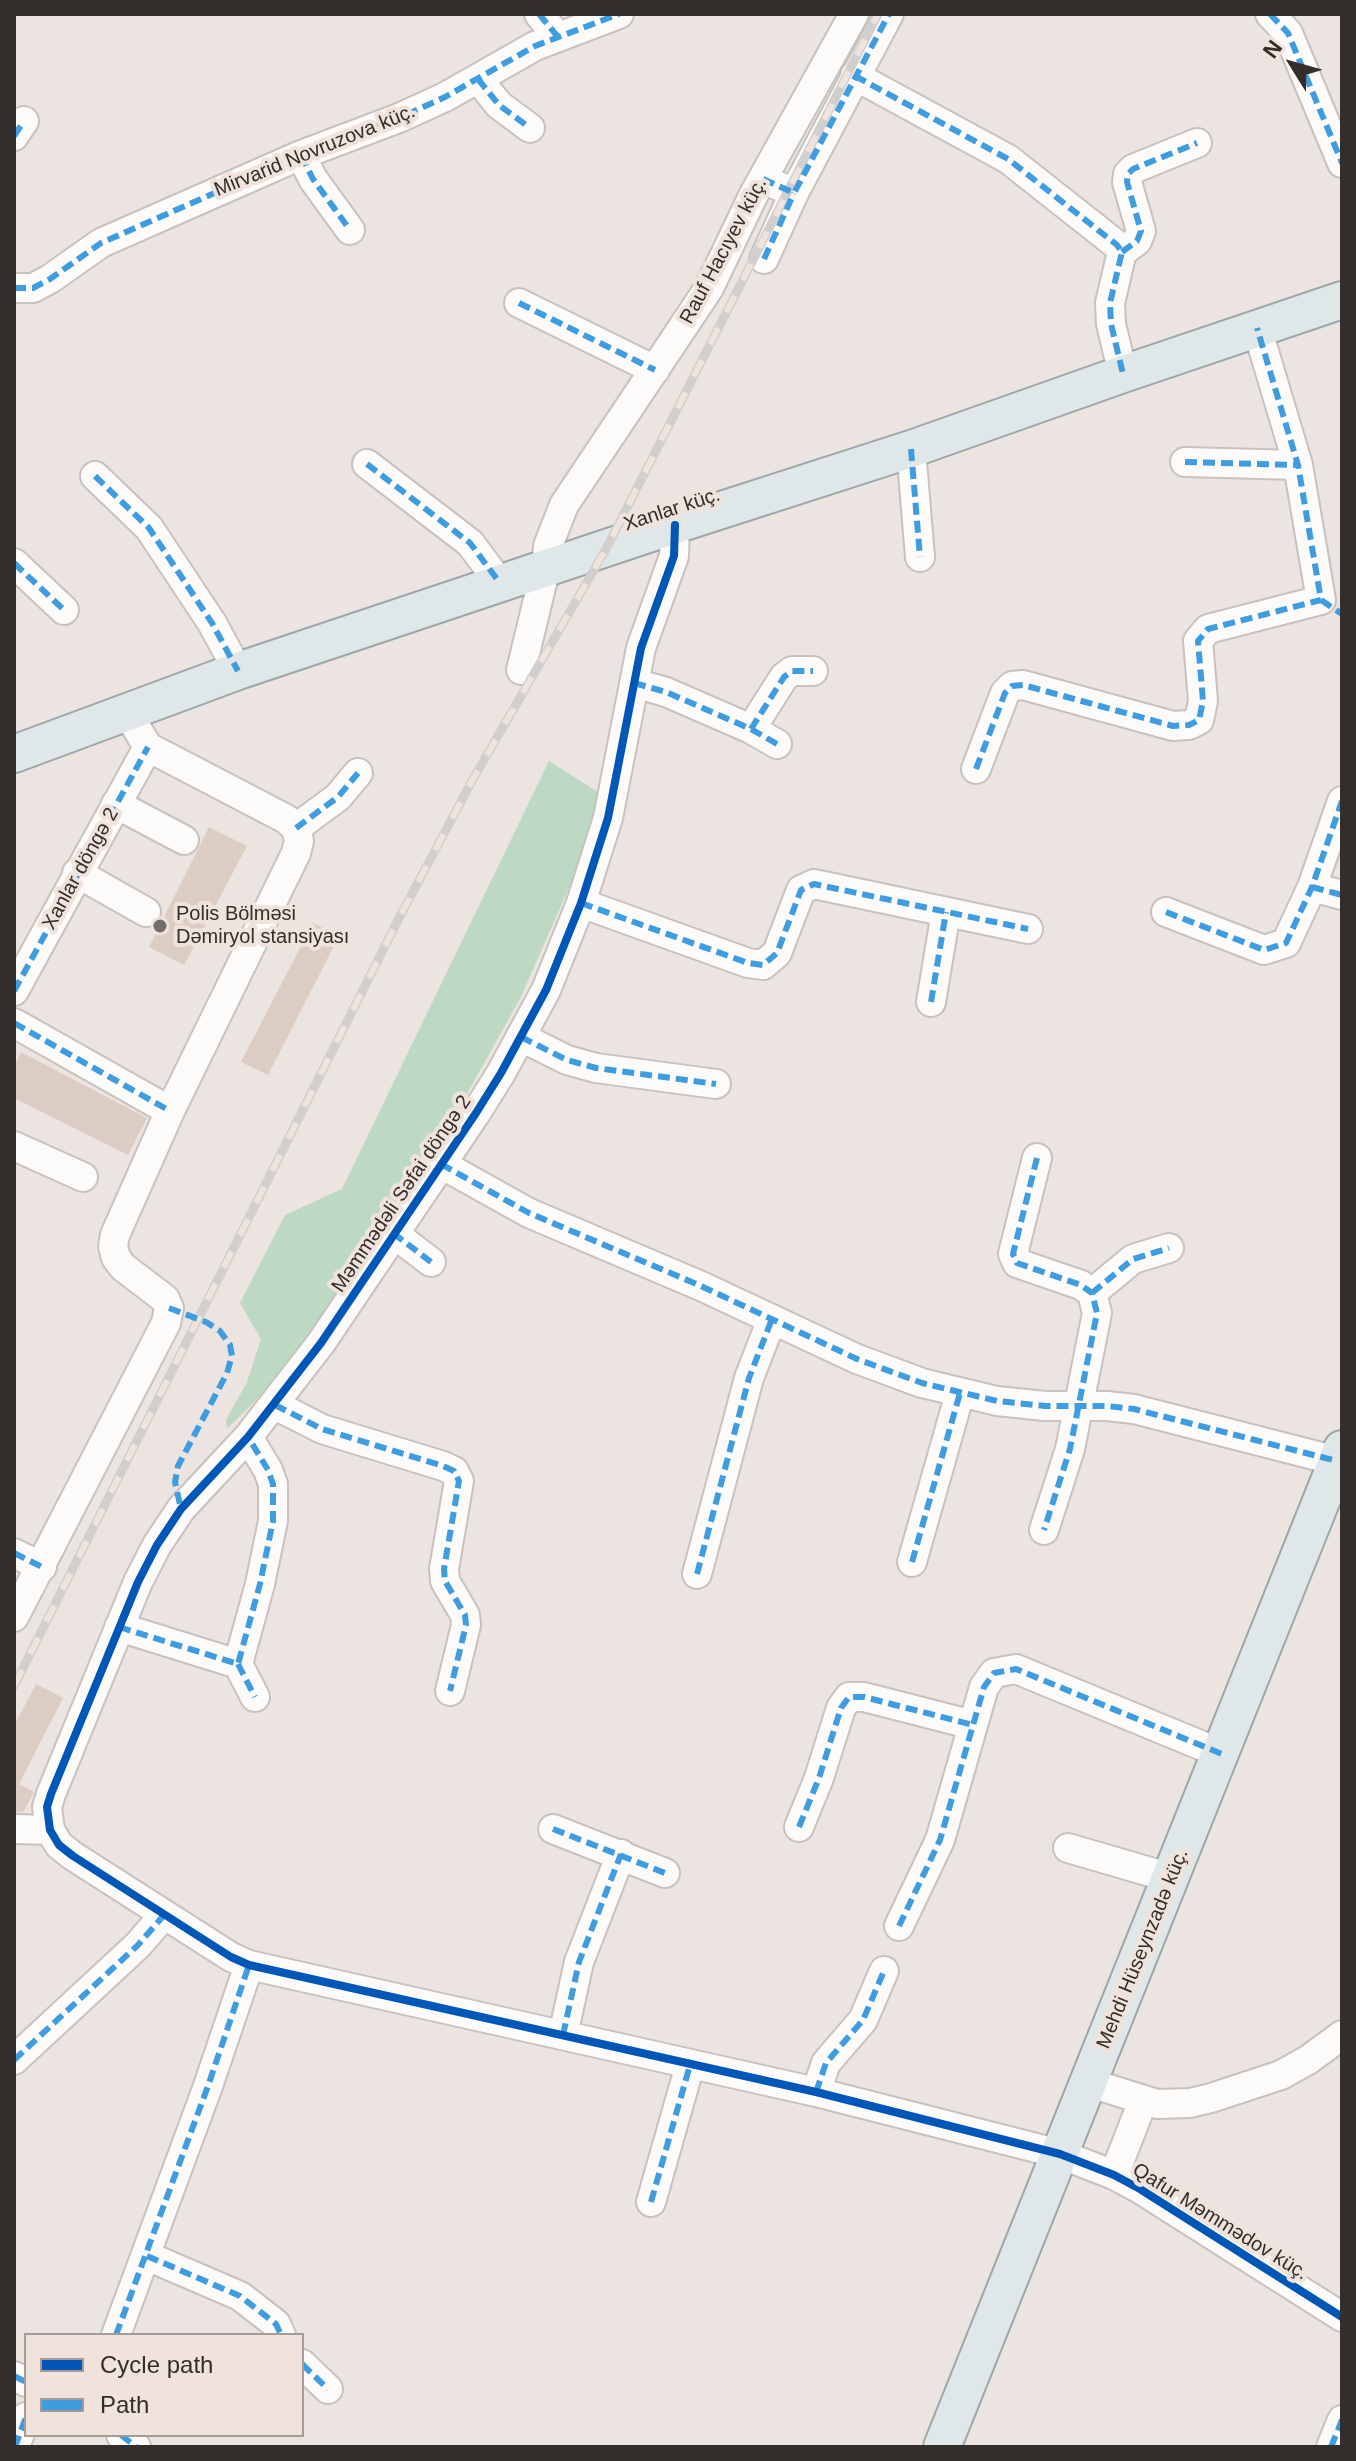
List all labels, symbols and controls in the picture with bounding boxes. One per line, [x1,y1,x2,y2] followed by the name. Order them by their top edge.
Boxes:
[1252,24,1332,104] north arrow
[1258,35,1287,63] text: N
[211,100,419,202] street label: Mirvarid Novruzova küç.
[675,174,773,328] street label: Rauf Hacıyev küç.
[621,483,723,537] street label: Xanlar küç.
[38,804,124,934] street label: Xanlar döngə 2
[176,902,349,949] place label: Polis Bölməsi Dəmiryol stansiyası
[151,917,169,935] marker: Polis Bölməsi Dəmiryol stansiyası
[327,1091,477,1297] street label: Məmmədəli Səfai döngə 2
[1092,1846,1194,2052] street label: Mehdi Hüseynzadə küç.
[1128,2158,1312,2286] street label: Qafur Məmmədov küç.
[24,2333,304,2437] legend
[100,2351,213,2378] text: Cycle path
[100,2391,149,2418] text: Path

